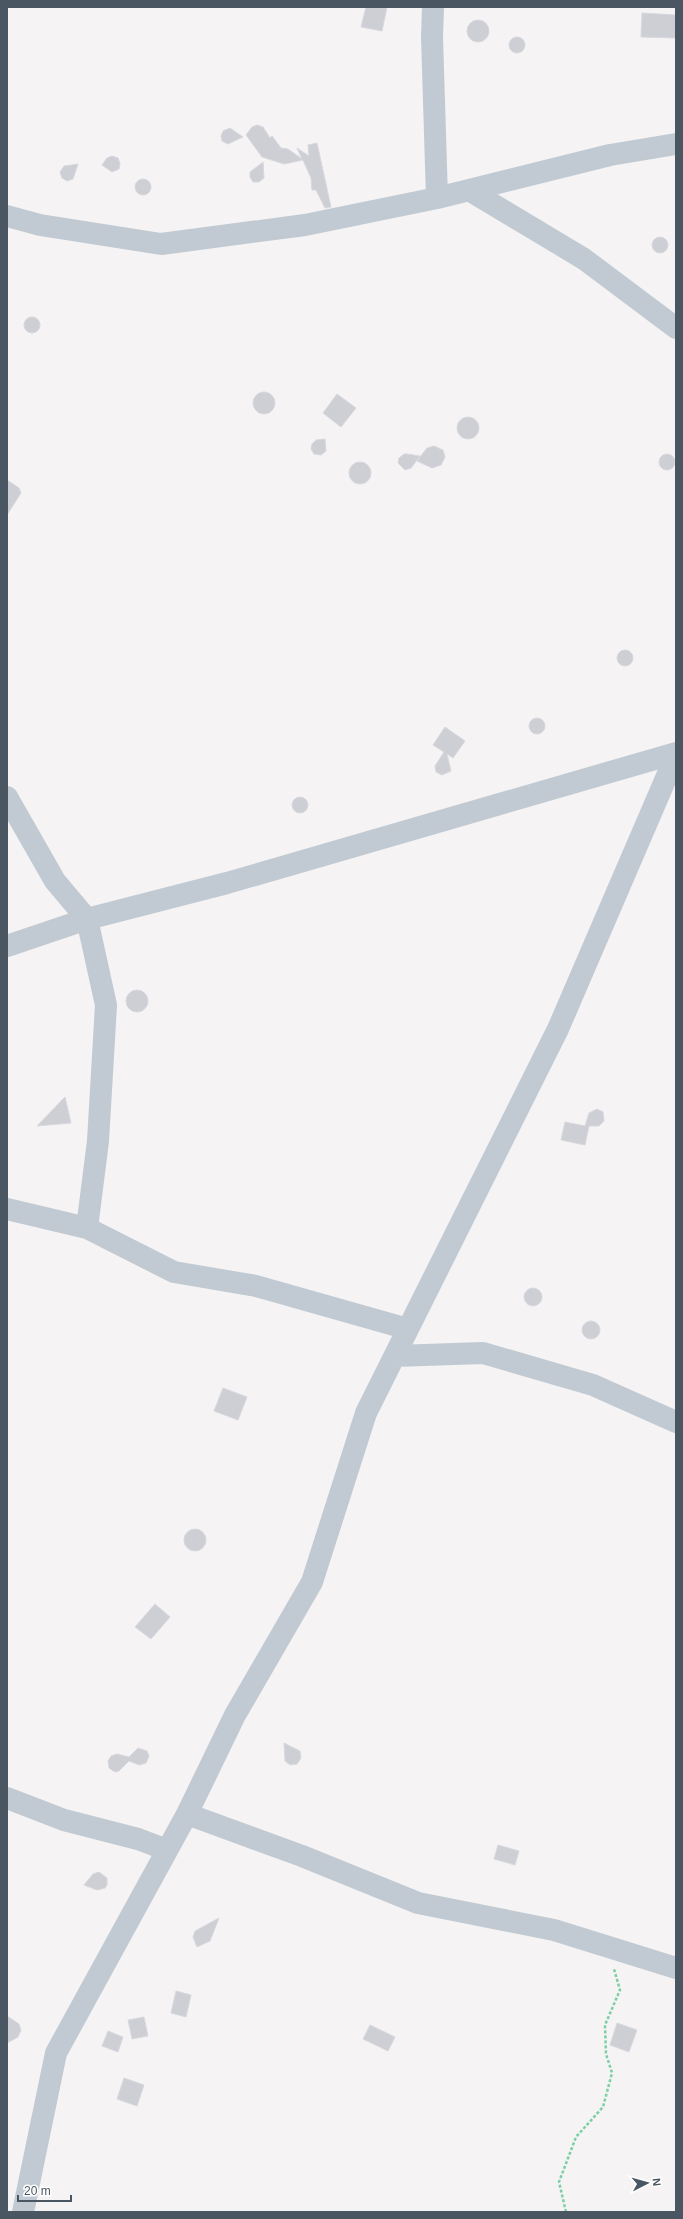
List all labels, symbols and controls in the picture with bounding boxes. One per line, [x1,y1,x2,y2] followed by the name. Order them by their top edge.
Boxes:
[627,2163,667,2203] north arrow
[18,2177,71,2203] scale bar
[651,2177,663,2187] text: N
[24,2184,51,2198] text: 20 m

